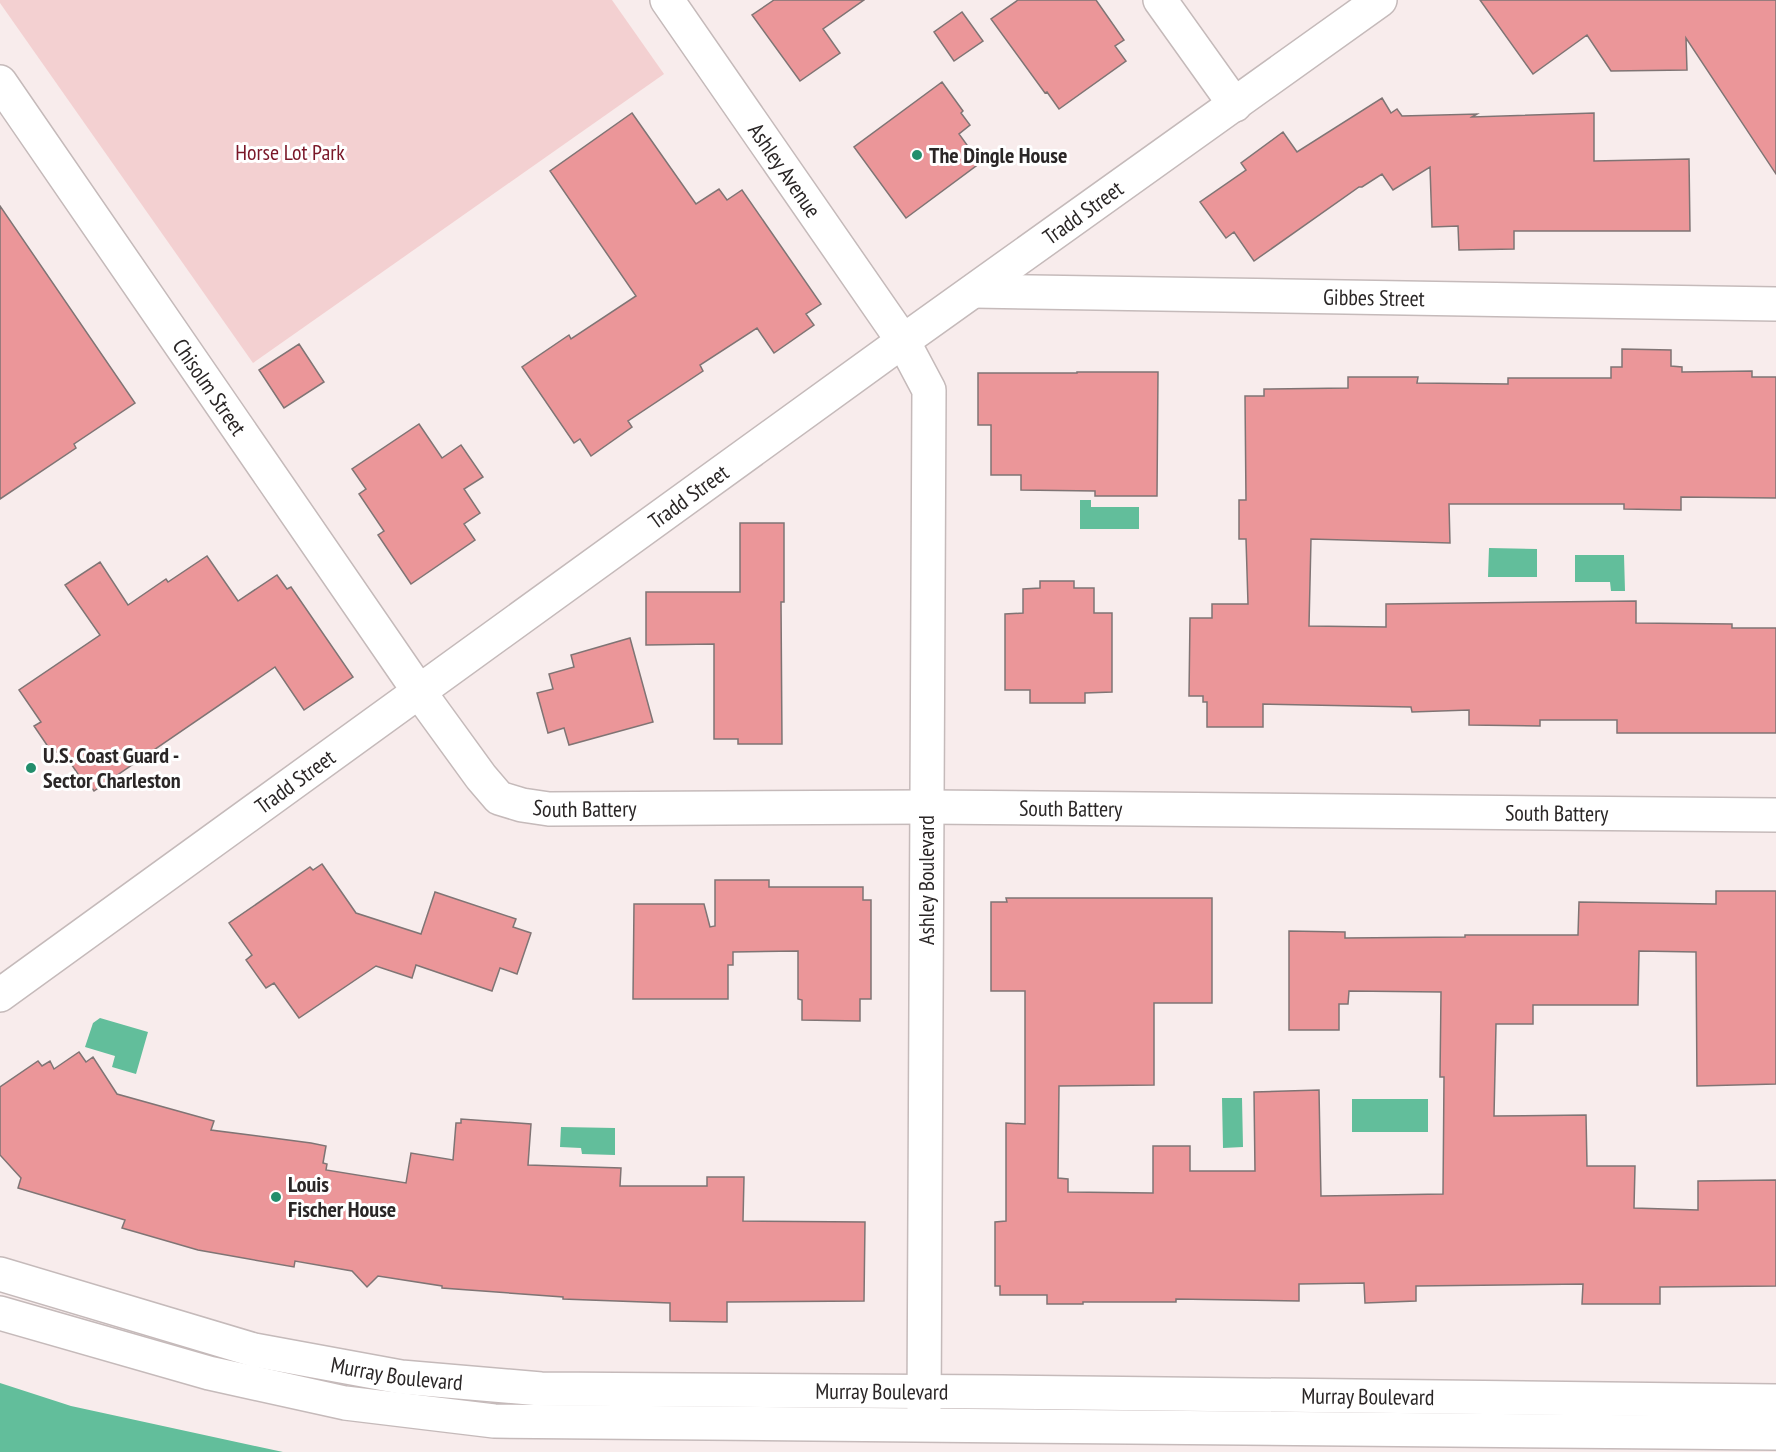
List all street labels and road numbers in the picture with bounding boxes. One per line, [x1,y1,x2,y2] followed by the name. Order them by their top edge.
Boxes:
[742,118,827,223] street label: Ashley Avenue
[1037,174,1128,251] street label: Tradd Street
[1323,283,1425,312] street label: Gibbes Street
[167,333,253,441] street label: Chisolm Street
[643,458,734,535] street label: Tradd Street
[249,743,340,820] street label: Tradd Street
[531,793,637,823] street label: South Battery
[1019,794,1123,823] street label: South Battery
[1505,798,1609,827] street label: South Battery
[912,815,940,945] street label: Ashley Boulevard
[329,1350,464,1396] street label: Murray Boulevard
[815,1377,948,1406] street label: Murray Boulevard
[1301,1381,1435,1411] street label: Murray Boulevard

